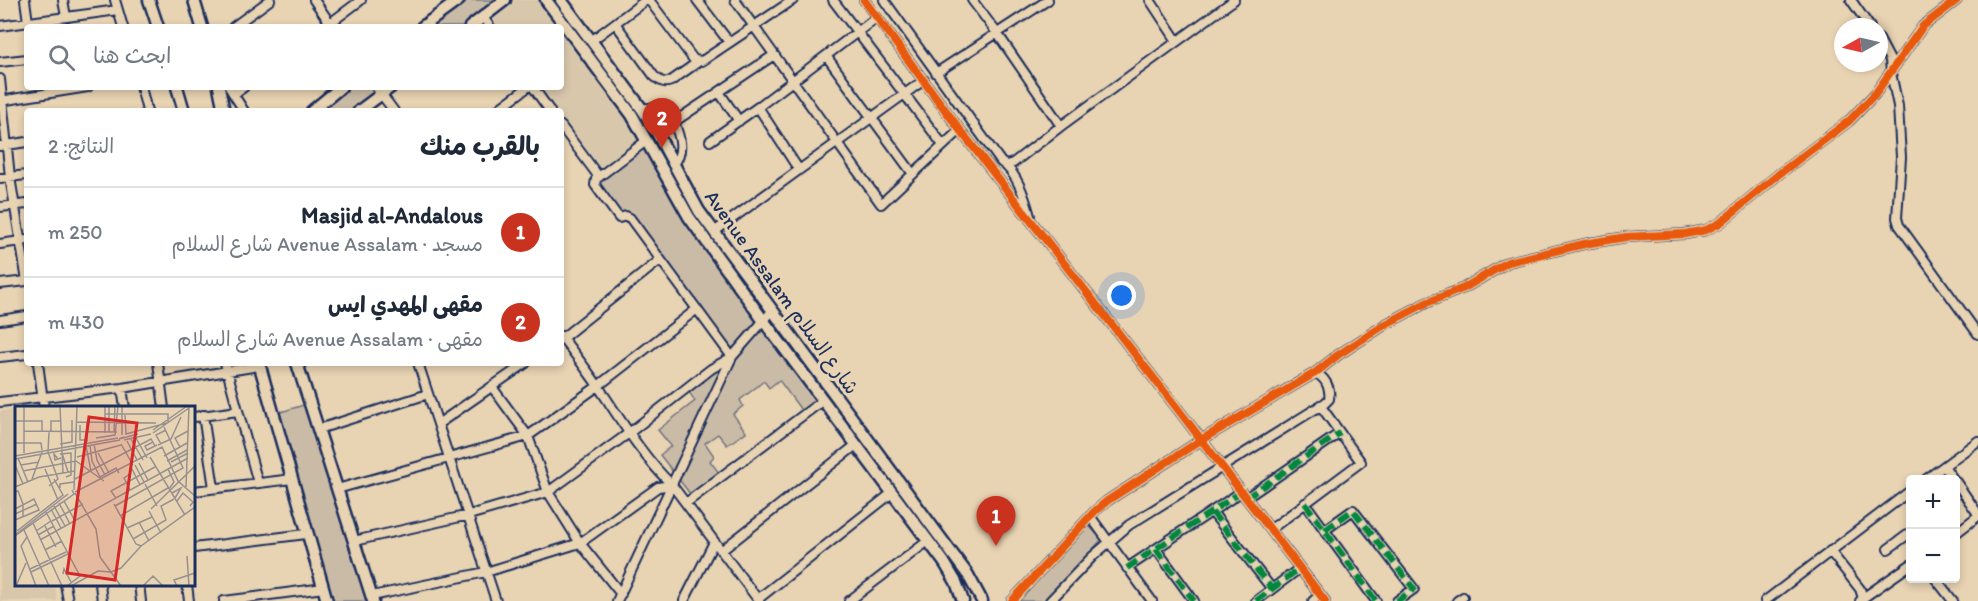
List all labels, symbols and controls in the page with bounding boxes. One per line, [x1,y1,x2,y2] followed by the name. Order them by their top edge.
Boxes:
[1834,18,1888,72] north arrow
[24,24,564,90] search box
[45,41,78,74] icon: search
[93,42,172,69] text: ابحث هنا
[642,98,682,148] pin: 2
[420,130,540,162] text: بالقرب منك
[48,134,114,158] text: النتائج: 2
[697,185,864,400] street label: Avenue Assalam شارع السلام
[301,202,483,229] text: Masjid al-Andalous
[48,220,103,244] text: 250 m
[516,220,525,244] text: 1
[171,232,483,256] text: مسجد · Avenue Assalam شارع السلام
[1107,281,1136,310] your location
[328,291,483,318] text: مقهى المهدي ايس
[48,310,105,334] text: 430 m
[515,310,526,334] text: 2
[177,327,483,351] text: مقهى · Avenue Assalam شارع السلام
[15,406,195,586] inset map
[1906,475,1960,583] map controls
[1906,475,1960,529] button: +
[976,496,1016,546] pin: 1
[1906,529,1960,583] button: −

